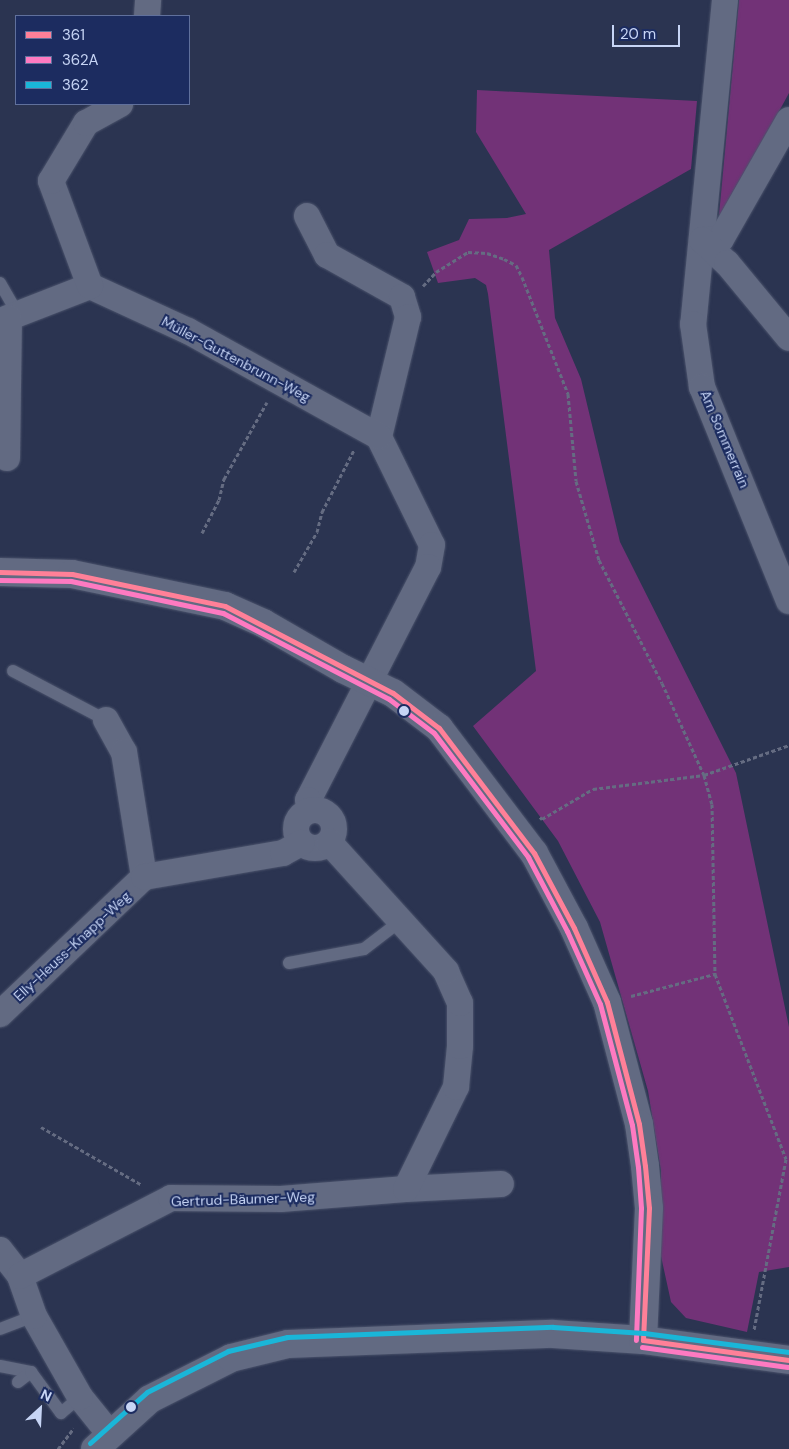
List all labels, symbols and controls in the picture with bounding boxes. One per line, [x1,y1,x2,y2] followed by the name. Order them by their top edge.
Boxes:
[15,15,190,105] legend
[614,15,682,47] scale bar
[620,24,656,44] text: 20 m
[62,25,85,45] text: 361
[62,50,99,70] text: 362A
[62,75,89,95] text: 362
[159,313,313,405] street label: Müller-Guttenbrunn-Weg
[697,388,753,490] street label: Am Sommerrain
[399,706,409,716] unlabelled marker
[10,887,134,1005] street label: Elly-Heuss-Knapp-Weg
[171,1188,315,1210] street label: Gertrud-Bäumer-Weg
[15,1384,65,1434] north arrow
[38,1385,55,1406] text: N
[126,1402,136,1412] unlabelled marker

